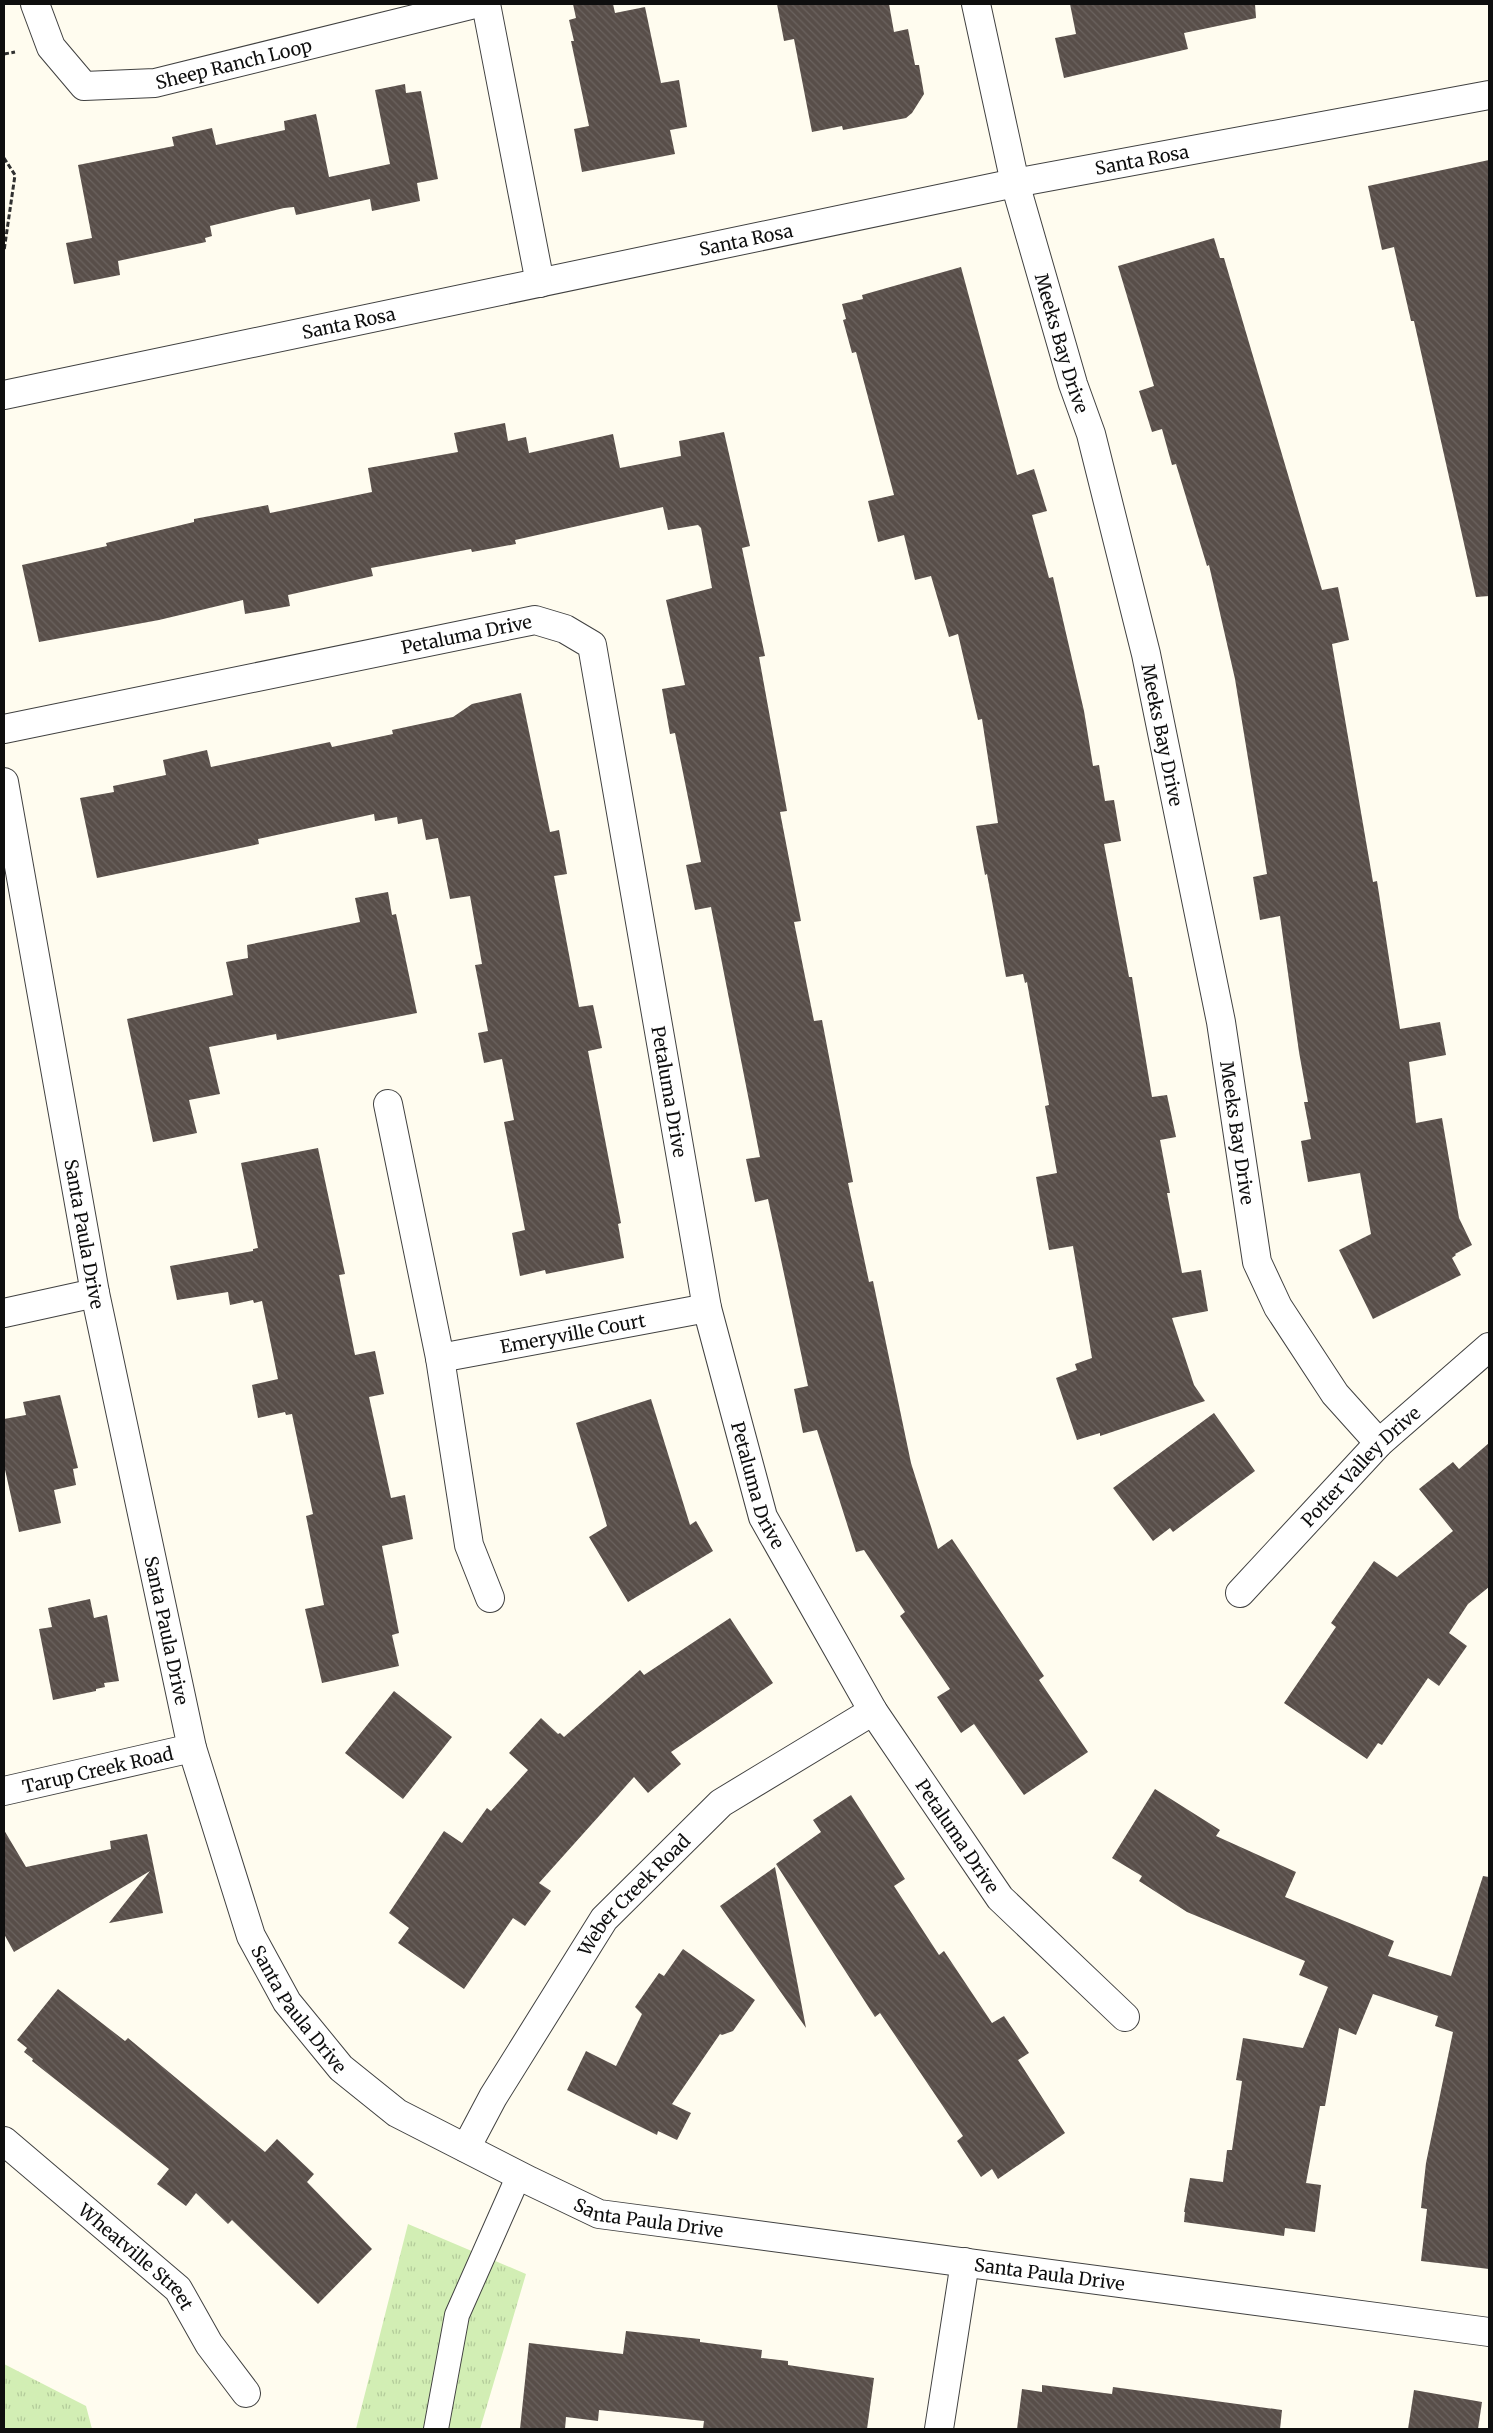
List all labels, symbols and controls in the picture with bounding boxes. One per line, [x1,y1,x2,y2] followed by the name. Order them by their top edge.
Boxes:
[153,33,314,94] street label: Sheep Ranch Loop
[1093,139,1191,179] street label: Santa Rosa
[697,218,795,260] street label: Santa Rosa
[1030,271,1094,416] street label: Meeks Bay Drive
[300,302,398,344] street label: Santa Rosa
[399,609,534,659] street label: Petaluma Drive
[1137,662,1188,808] street label: Meeks Bay Drive
[647,1024,692,1159] street label: Petaluma Drive
[1216,1060,1260,1206] street label: Meeks Bay Drive
[60,1157,110,1311] street label: Santa Paula Drive
[498,1308,647,1358] street label: Emeryville Court
[1296,1401,1425,1531] street label: Potter Valley Drive
[726,1419,790,1553] street label: Petaluma Drive
[140,1554,194,1707] street label: Santa Paula Drive
[20,1741,175,1798] street label: Tarup Creek Road
[911,1774,1005,1897] street label: Petaluma Drive
[572,1829,695,1961] street label: Weber Creek Road
[247,1941,352,2078] street label: Santa Paula Drive
[570,2192,725,2242] street label: Santa Paula Drive
[73,2197,199,2314] street label: Wheatville Street
[973,2252,1126,2295] street label: Santa Paula Drive

